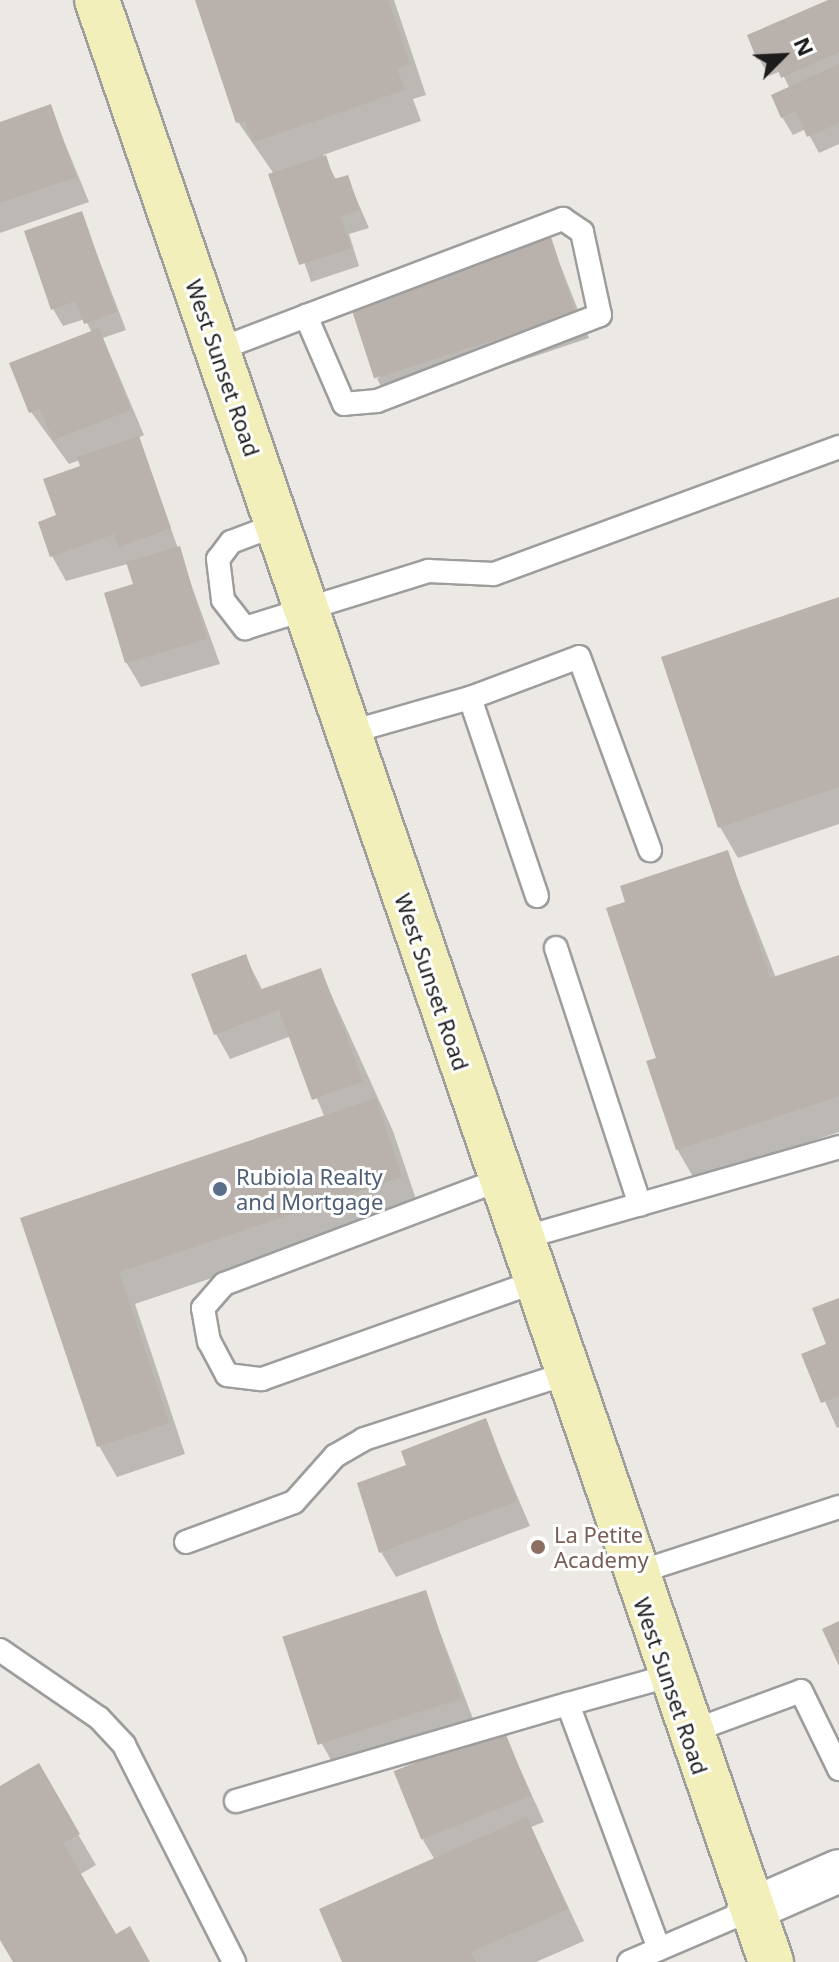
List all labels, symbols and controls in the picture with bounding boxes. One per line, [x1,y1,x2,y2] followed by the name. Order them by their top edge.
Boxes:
[743,16,823,96] north arrow
[788,32,822,61] text: N
[180,276,266,460] street label: West Sunset Road
[389,890,475,1074] street label: West Sunset Road
[236,1163,383,1214] place label: Rubiola Realty and Mortgage
[211,1180,229,1198] marker: Rubiola Realty and Mortgage
[554,1521,649,1572] place label: La Petite Academy
[529,1538,547,1556] marker: La Petite Academy
[628,1594,714,1778] street label: West Sunset Road

